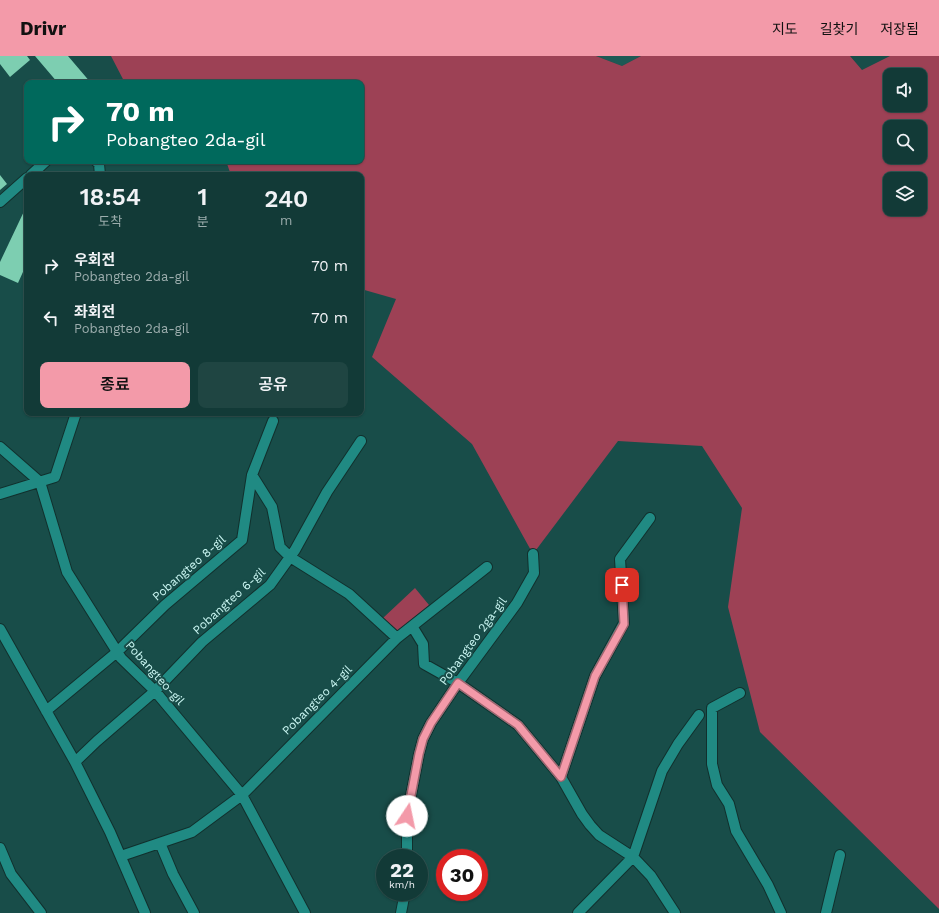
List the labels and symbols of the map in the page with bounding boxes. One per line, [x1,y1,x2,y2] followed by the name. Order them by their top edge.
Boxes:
[149,532,229,604] street label: Pobangteo 8-gil
[190,565,268,637] street label: Pobangteo 6-gil
[605,568,639,602] pin
[436,594,510,688] street label: Pobangteo 2ga-gil
[123,638,188,708] street label: Pobangteo-gil
[279,662,355,738] street label: Pobangteo 4-gil
[386,795,428,837] position arrow
[436,849,488,901] speed limit sign: 30

